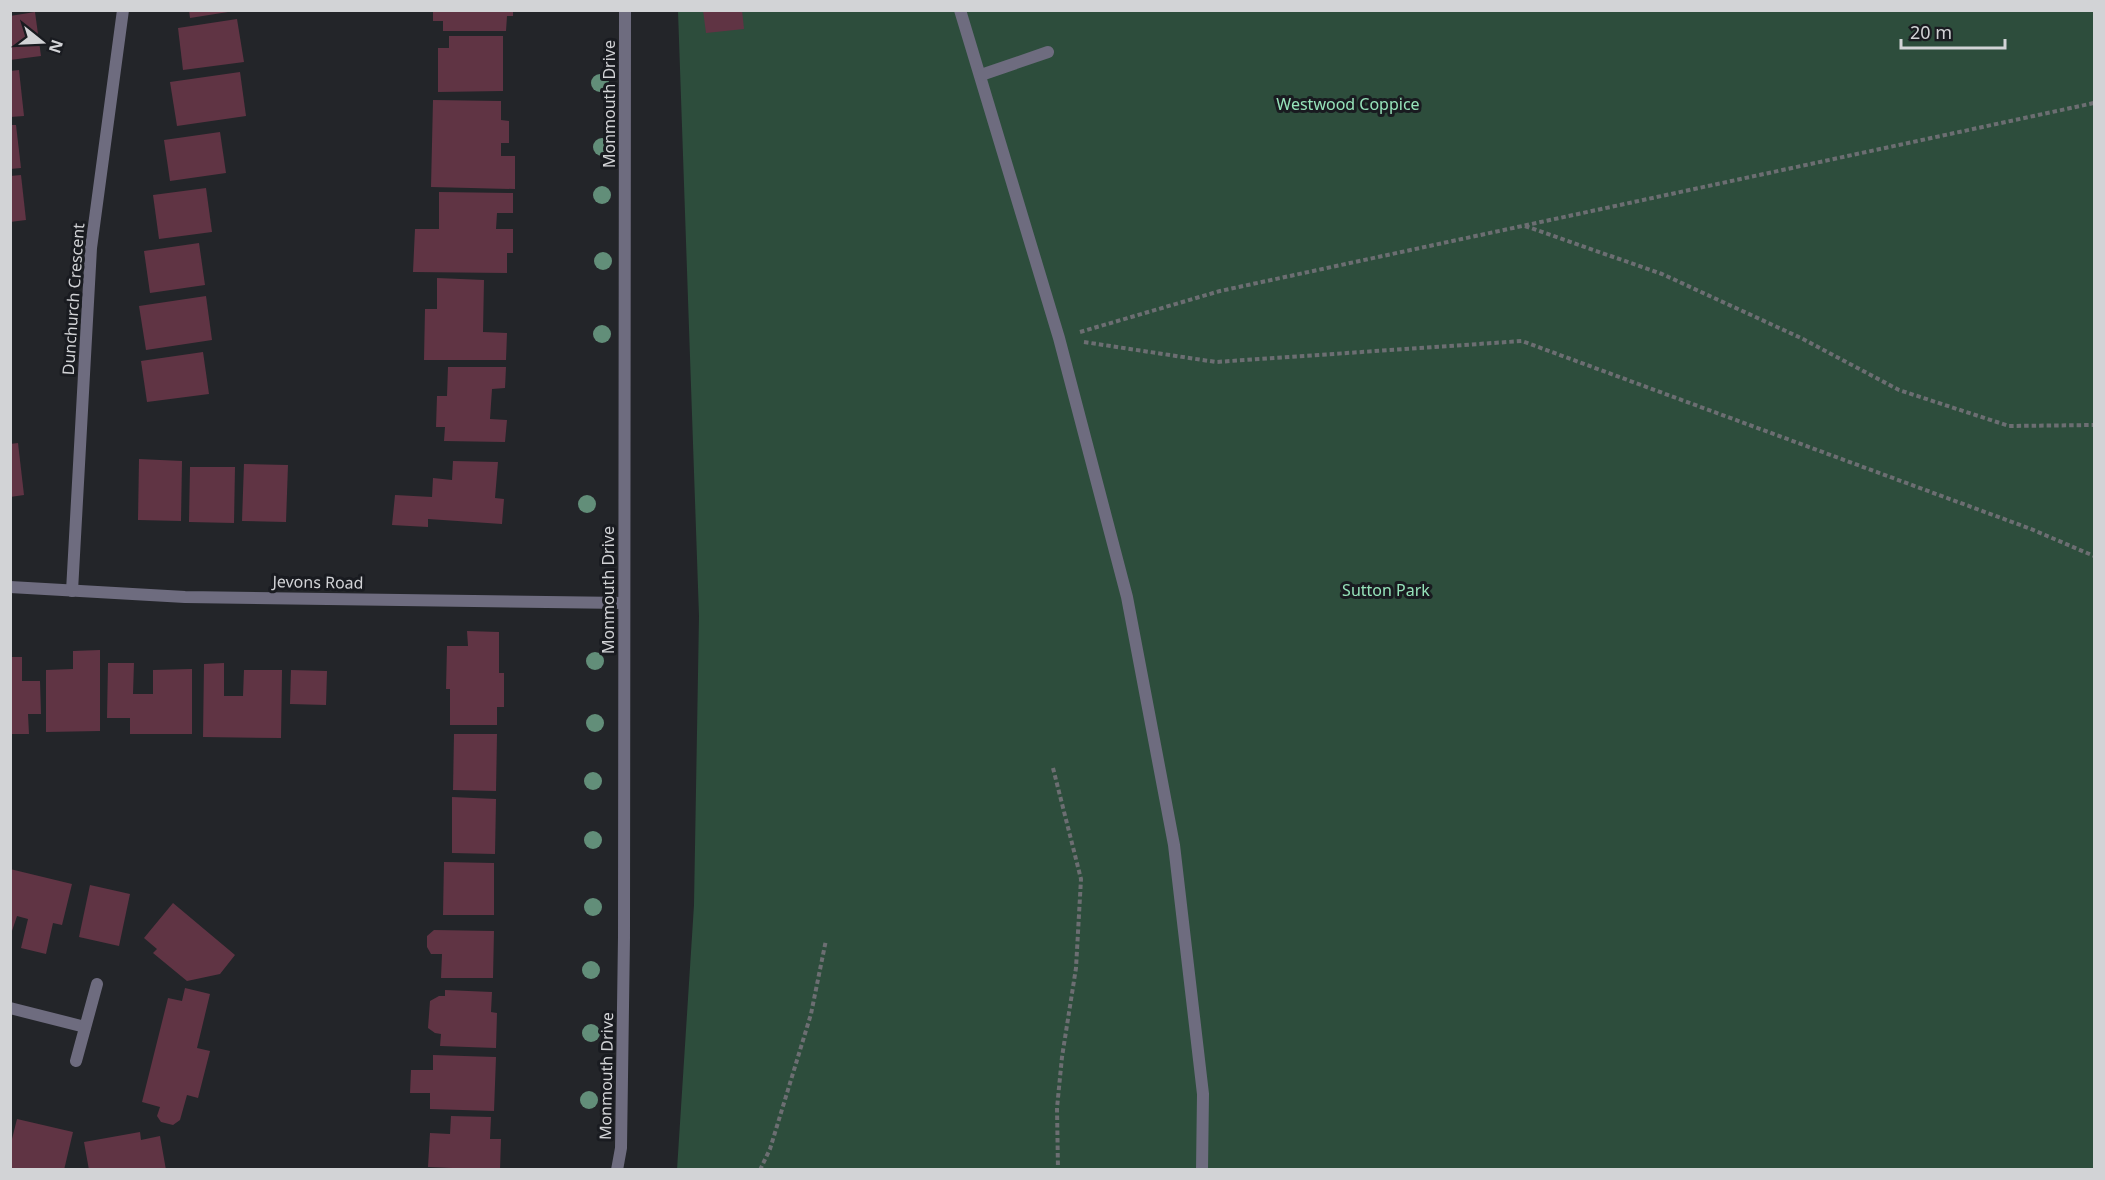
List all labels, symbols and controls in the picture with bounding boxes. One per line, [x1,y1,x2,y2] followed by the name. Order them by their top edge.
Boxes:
[12,12,72,72] north arrow
[1901,12,2004,50] scale bar
[1910,20,1952,44] text: 20 m
[44,37,69,56] text: N
[598,40,620,168] street label: Monmouth Drive
[1276,93,1420,115] park label: Westwood Coppice
[57,222,89,376] street label: Dunchurch Crescent
[597,526,619,654] street label: Monmouth Drive
[270,570,364,594] street label: Jevons Road
[1342,579,1430,601] park label: Sutton Park
[594,1012,618,1140] street label: Monmouth Drive

